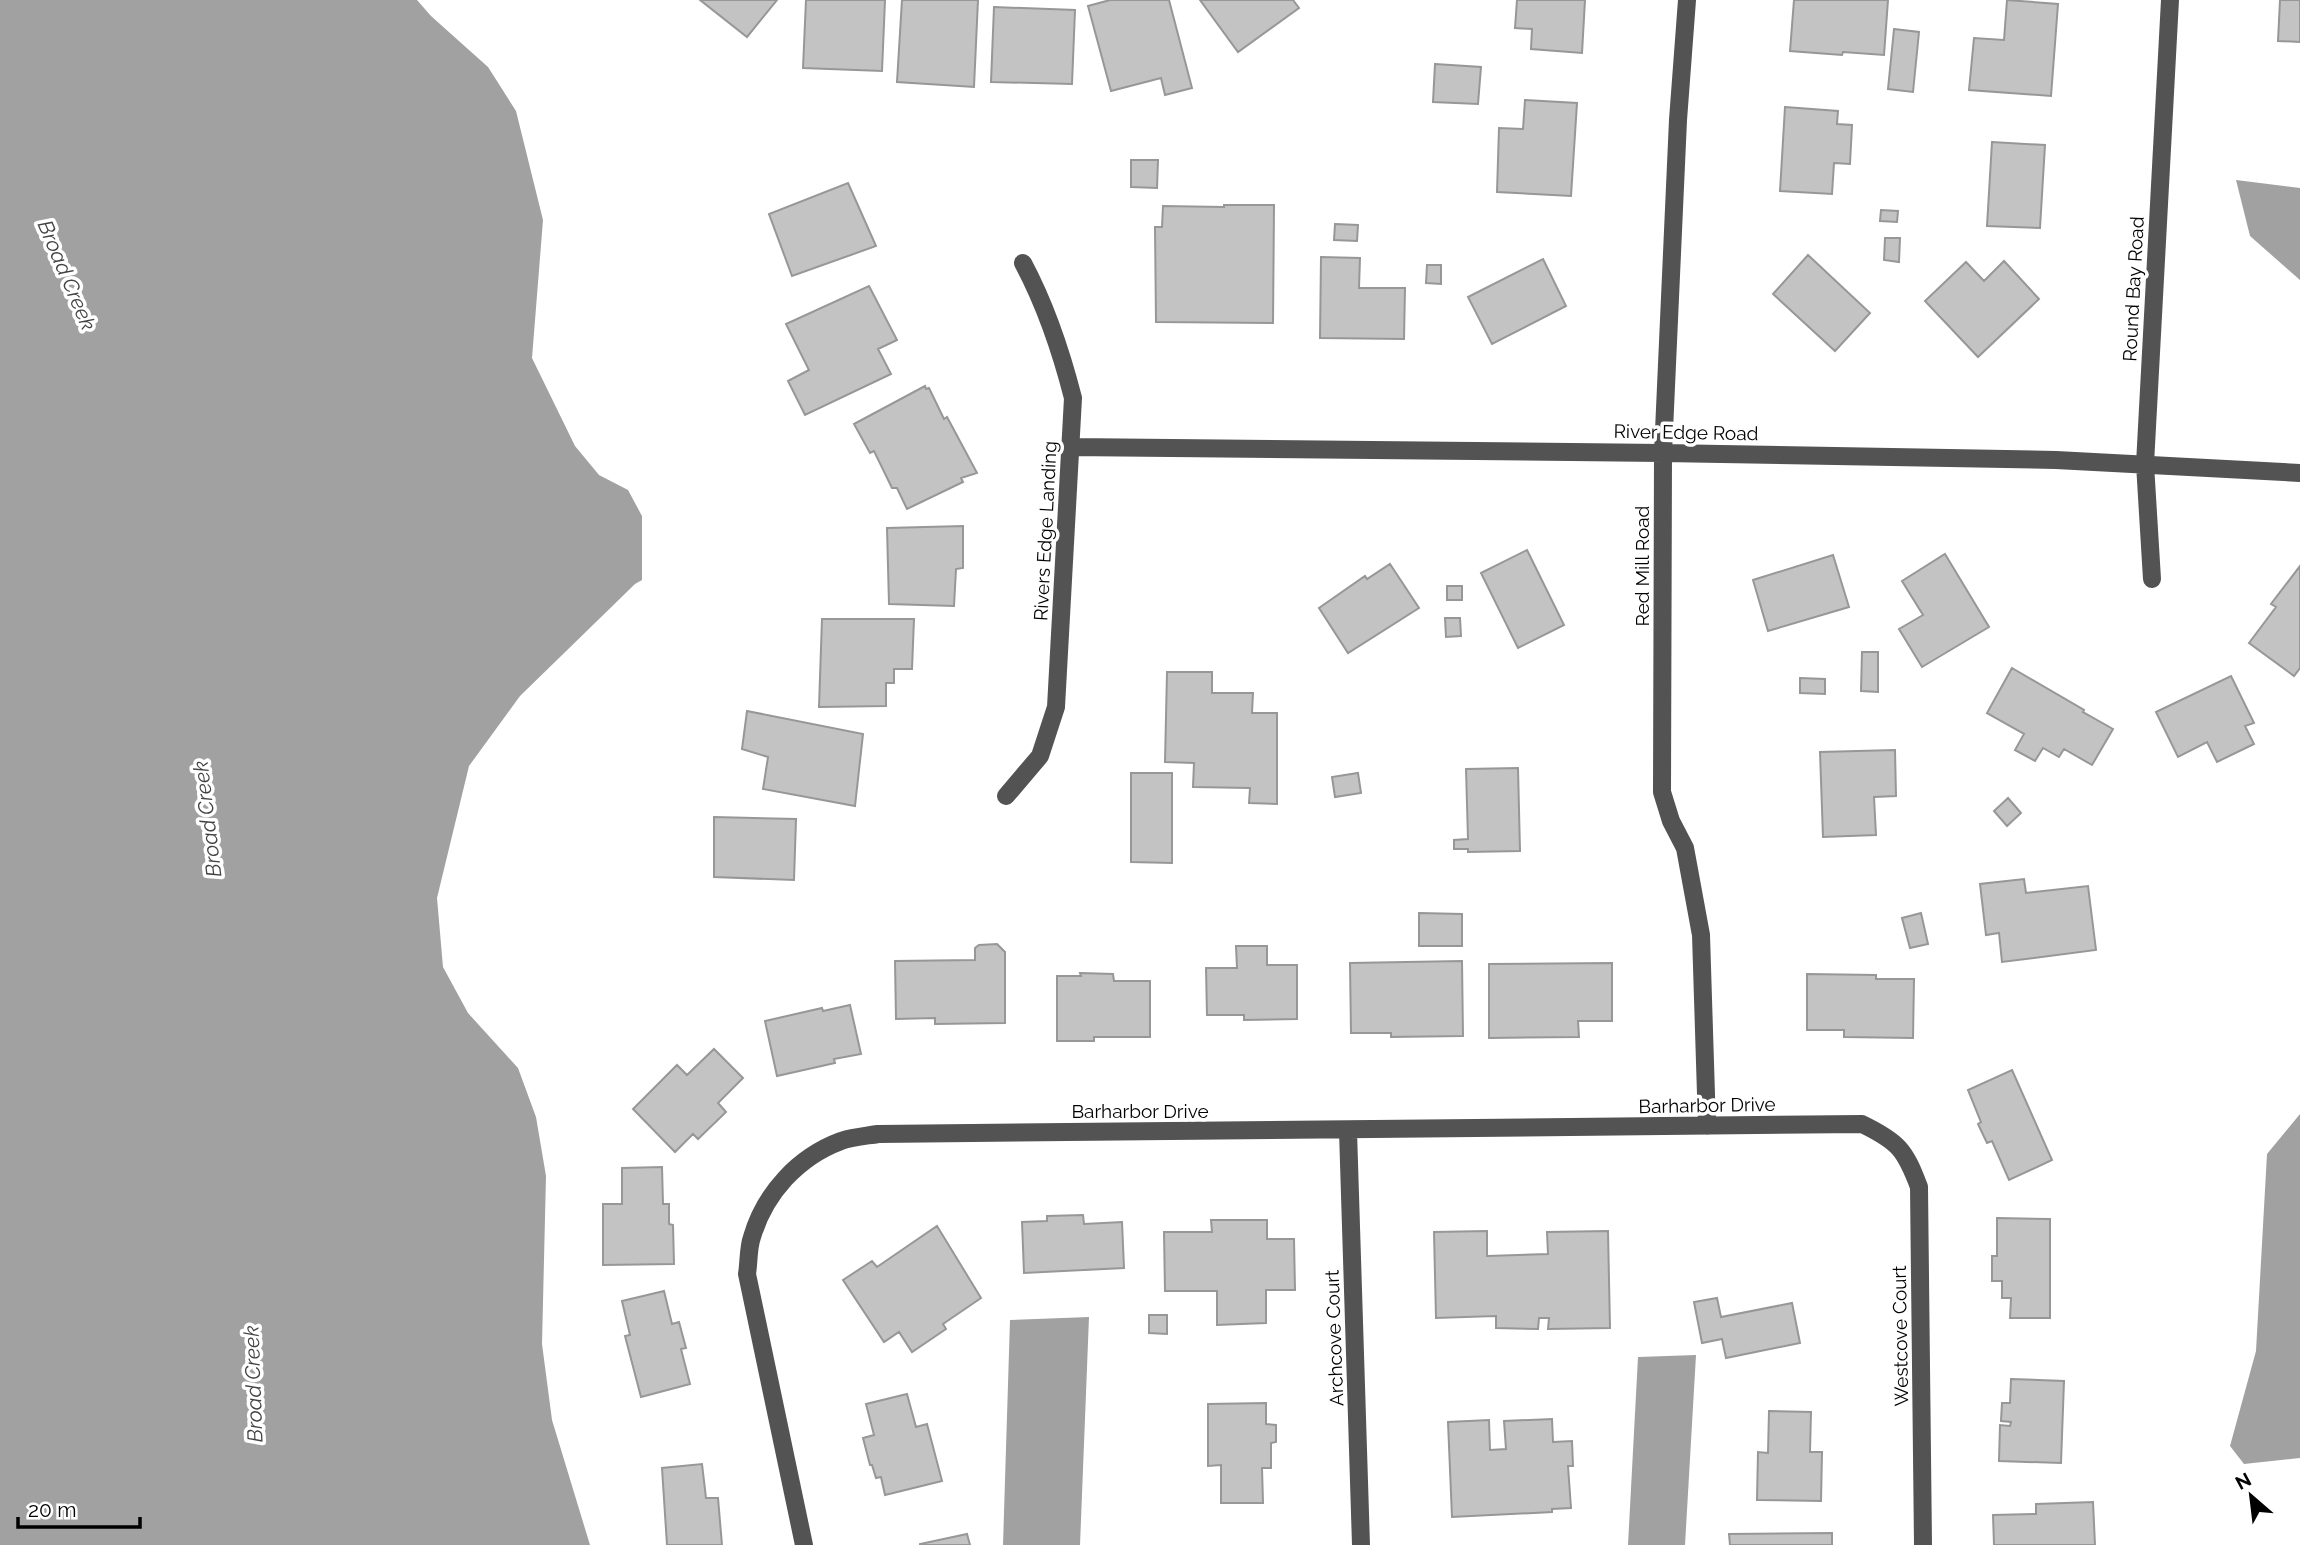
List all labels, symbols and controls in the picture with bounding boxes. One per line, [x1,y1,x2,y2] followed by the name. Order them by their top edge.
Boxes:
[33,216,101,334] water label: Broad Creek
[2118,216,2148,362] street label: Round Bay Road
[1613,420,1759,444] street label: River Edge Road
[1029,440,1061,622] street label: Rivers Edge Landing
[1631,506,1653,626] street label: Red Mill Road
[187,759,227,879] water label: Broad Creek
[1638,1093,1776,1117] street label: Barharbor Drive
[1071,1100,1209,1122] street label: Barharbor Drive
[1888,1265,1912,1407] street label: Westcove Court
[1321,1269,1347,1407] street label: Archcove Court
[238,1325,268,1443] water label: Broad Creek
[2216,1461,2286,1531] north arrow
[2231,1468,2255,1494] text: N
[18,1486,140,1530] scale bar
[28,1497,76,1522] text: 20 m

